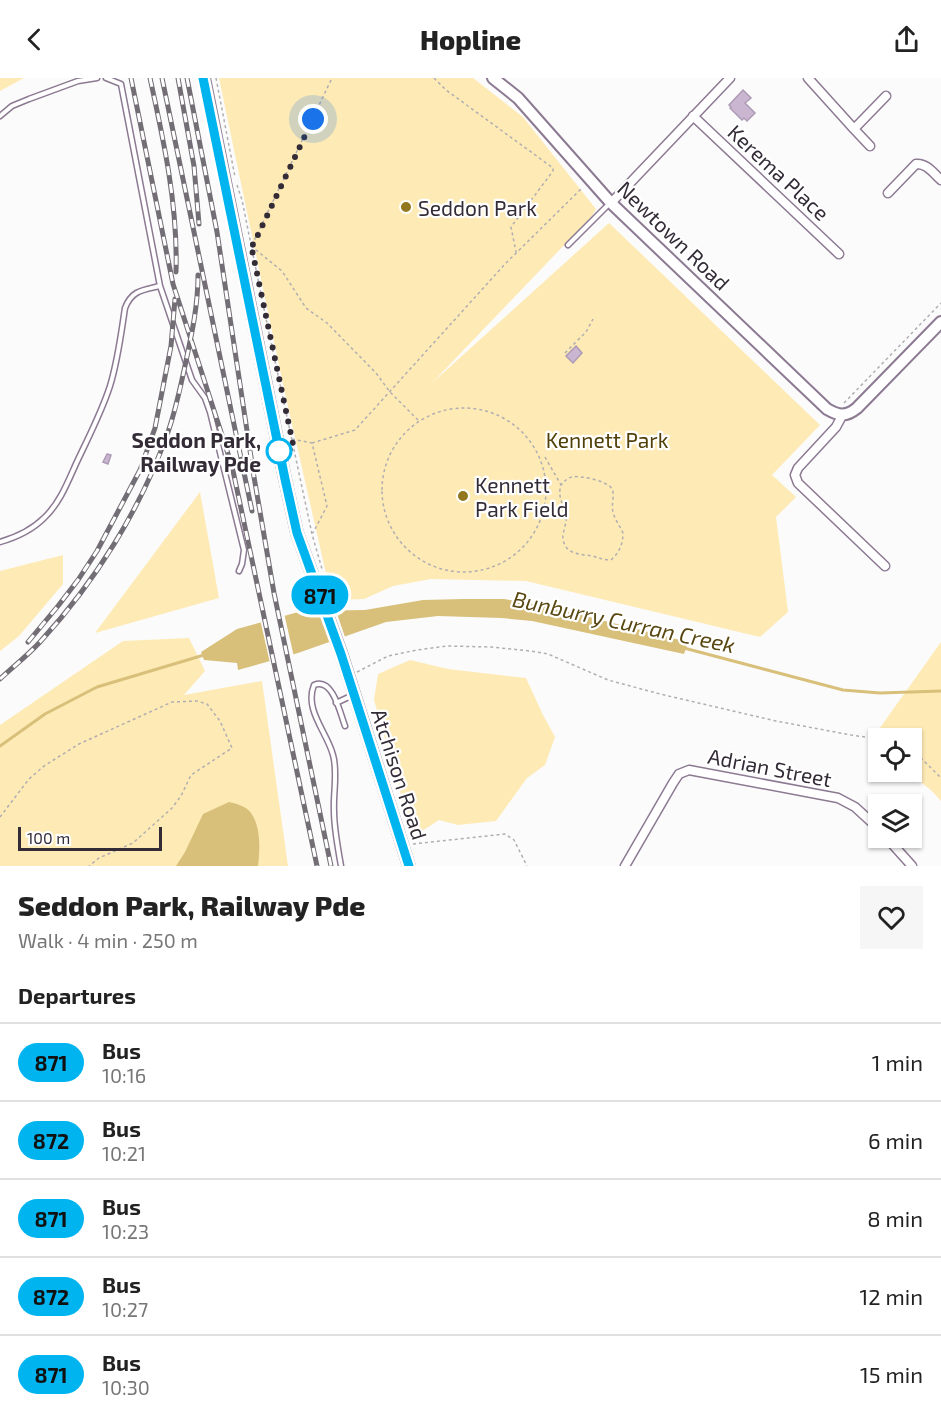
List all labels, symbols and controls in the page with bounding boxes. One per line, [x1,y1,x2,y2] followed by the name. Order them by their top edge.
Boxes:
[18,23,51,56] icon: back
[420,23,521,55] text: Hopline
[890,23,923,56] icon: share
[298,104,328,134] your location
[723,119,835,225] street label: Kerema Place
[613,175,735,295] street label: Newtown Road
[418,195,537,220] place label: Seddon Park
[399,200,413,214] marker: Seddon Park
[132,427,261,477] place label: Seddon Park, Railway Pde
[546,427,669,452] park label: Kennett Park
[266,438,292,464] marker: Seddon Park, Railway Pde
[475,472,569,521] place label: Kennett Park Field
[456,489,470,503] marker: Kennett Park Field
[286,576,354,614] line badge: 871
[303,583,337,608] text: 871
[510,585,738,658] water label: Bunburry Curran Creek
[367,705,433,843] street label: Atchison Road
[868,728,922,848] map controls
[868,728,922,782] button: locate
[706,743,834,791] street label: Adrian Street
[868,794,922,848] button: layers
[18,824,162,852] scale bar
[27,828,70,847] text: 100 m
[860,886,923,949] button: heart
[18,888,365,922] text: Seddon Park, Railway Pde
[18,928,198,952] text: Walk · 4 min · 250 m
[18,982,136,1008] text: Departures
[102,1037,141,1063] text: Bus
[872,1049,923,1075] text: 1 min
[34,1050,68,1075] text: 871
[102,1063,146,1087] text: 10:16
[102,1115,141,1141] text: Bus
[868,1127,923,1153] text: 6 min
[33,1128,69,1153] text: 872
[102,1141,146,1165] text: 10:21
[102,1193,141,1219] text: Bus
[867,1205,923,1231] text: 8 min
[34,1206,68,1231] text: 871
[102,1219,149,1243] text: 10:23
[102,1271,141,1297] text: Bus
[859,1283,923,1309] text: 12 min
[33,1284,69,1309] text: 872
[102,1297,148,1321] text: 10:27
[102,1349,141,1375] text: Bus
[860,1361,923,1387] text: 15 min
[34,1362,68,1387] text: 871
[102,1375,150,1399] text: 10:30

